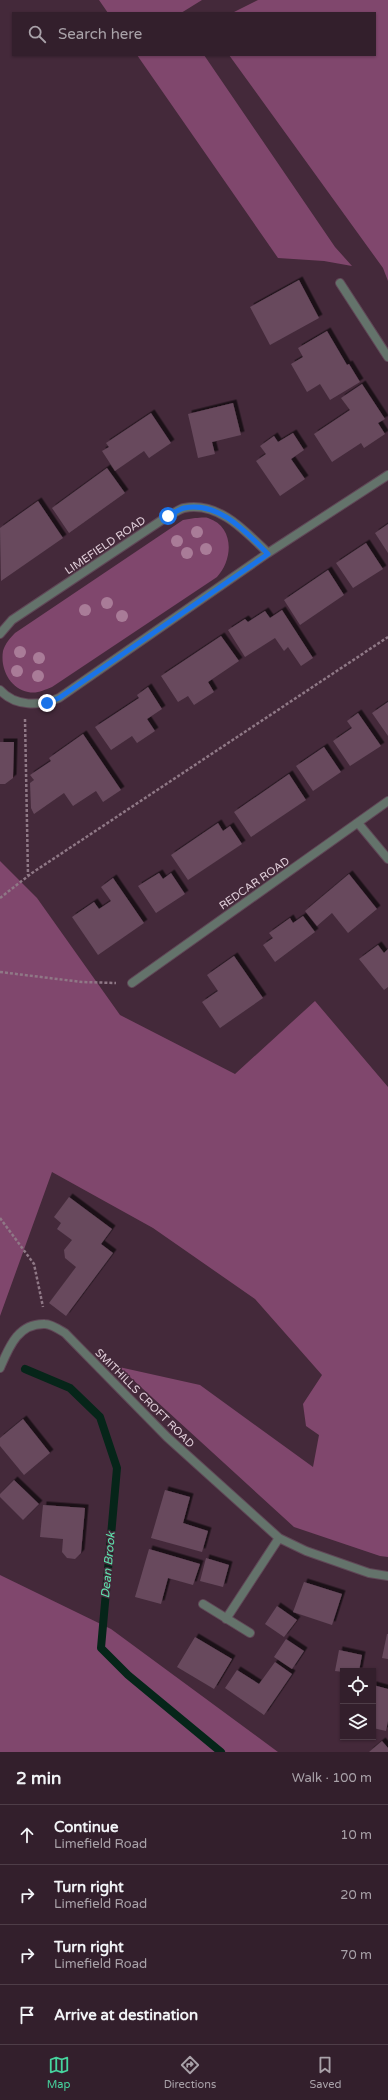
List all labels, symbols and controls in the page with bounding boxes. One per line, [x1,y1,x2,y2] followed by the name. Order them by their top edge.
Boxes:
[12,12,376,56] search box
[26,23,48,45] icon: search
[58,25,142,43] text: Search here
[159,507,177,525] route start
[62,514,148,577] street label: LIMEFIELD ROAD
[38,694,56,712] route end
[217,854,292,912] street label: REDCAR ROAD
[92,1346,197,1451] street label: SMITHILLS CROFT ROAD
[98,1530,118,1599] water label: Dean Brook
[340,1668,376,1740] map controls
[340,1668,376,1704] button: locate
[340,1704,376,1740] button: layers
[16,1768,61,1789] text: 2 min
[292,1770,372,1786] text: Walk · 100 m
[54,1818,118,1836] text: Continue
[16,1824,38,1846] icon: ahead
[340,1827,372,1843] text: 10 m
[54,1836,147,1852] text: Limefield Road
[54,1878,124,1896] text: Turn right
[16,1884,38,1906] icon: right
[340,1887,372,1903] text: 20 m
[54,1896,147,1912] text: Limefield Road
[54,1938,124,1956] text: Turn right
[16,1944,38,1966] icon: right
[340,1947,372,1963] text: 70 m
[54,1956,147,1972] text: Limefield Road
[16,2004,38,2026] icon: arrive
[54,2006,198,2024] text: Arrive at destination
[47,2054,70,2091] tab: Map
[164,2054,216,2091] tab: Directions
[310,2054,341,2091] tab: Saved

